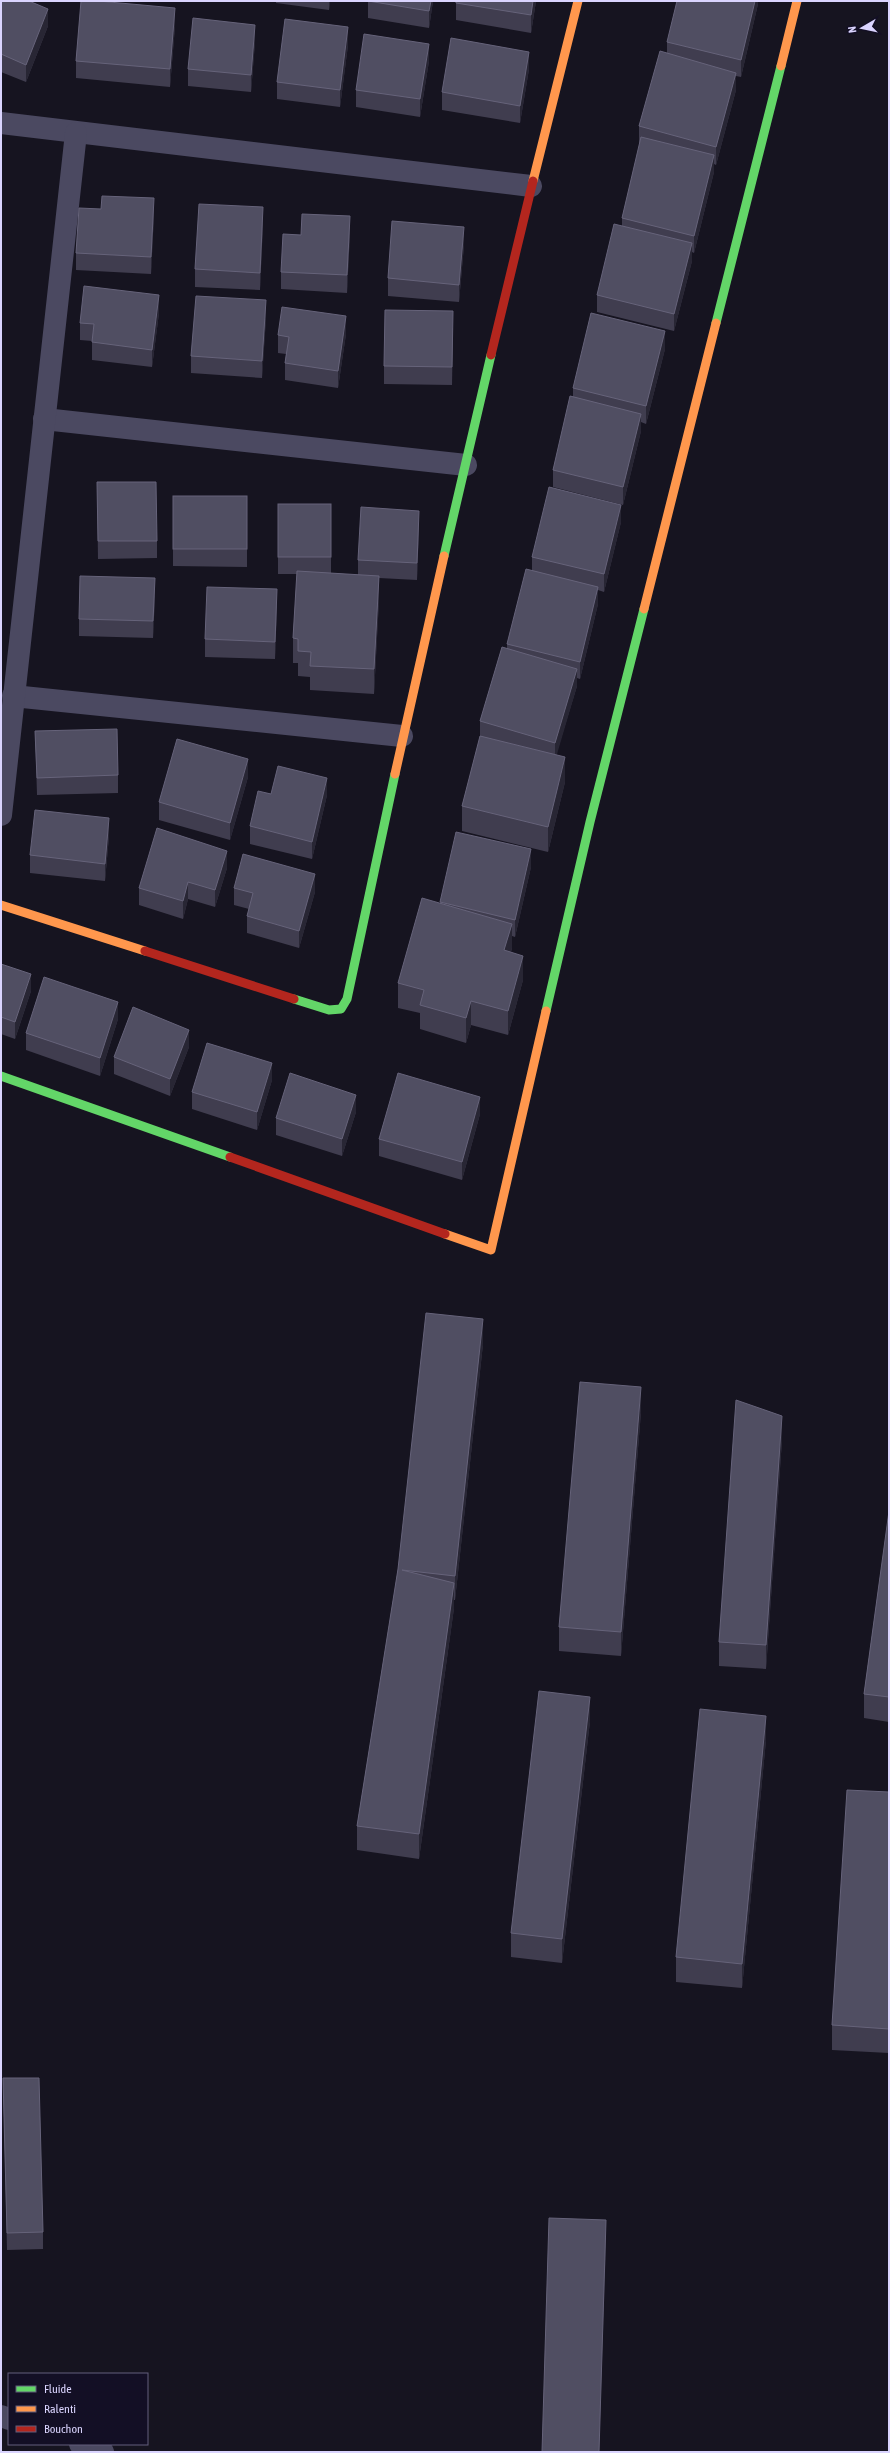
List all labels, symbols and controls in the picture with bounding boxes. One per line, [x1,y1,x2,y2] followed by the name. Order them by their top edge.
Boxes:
[842,8,882,48] north arrow
[846,25,859,34] text: N
[8,2373,148,2445] legend
[44,2382,72,2396] text: Fluide
[44,2402,76,2416] text: Ralenti
[44,2422,83,2436] text: Bouchon

